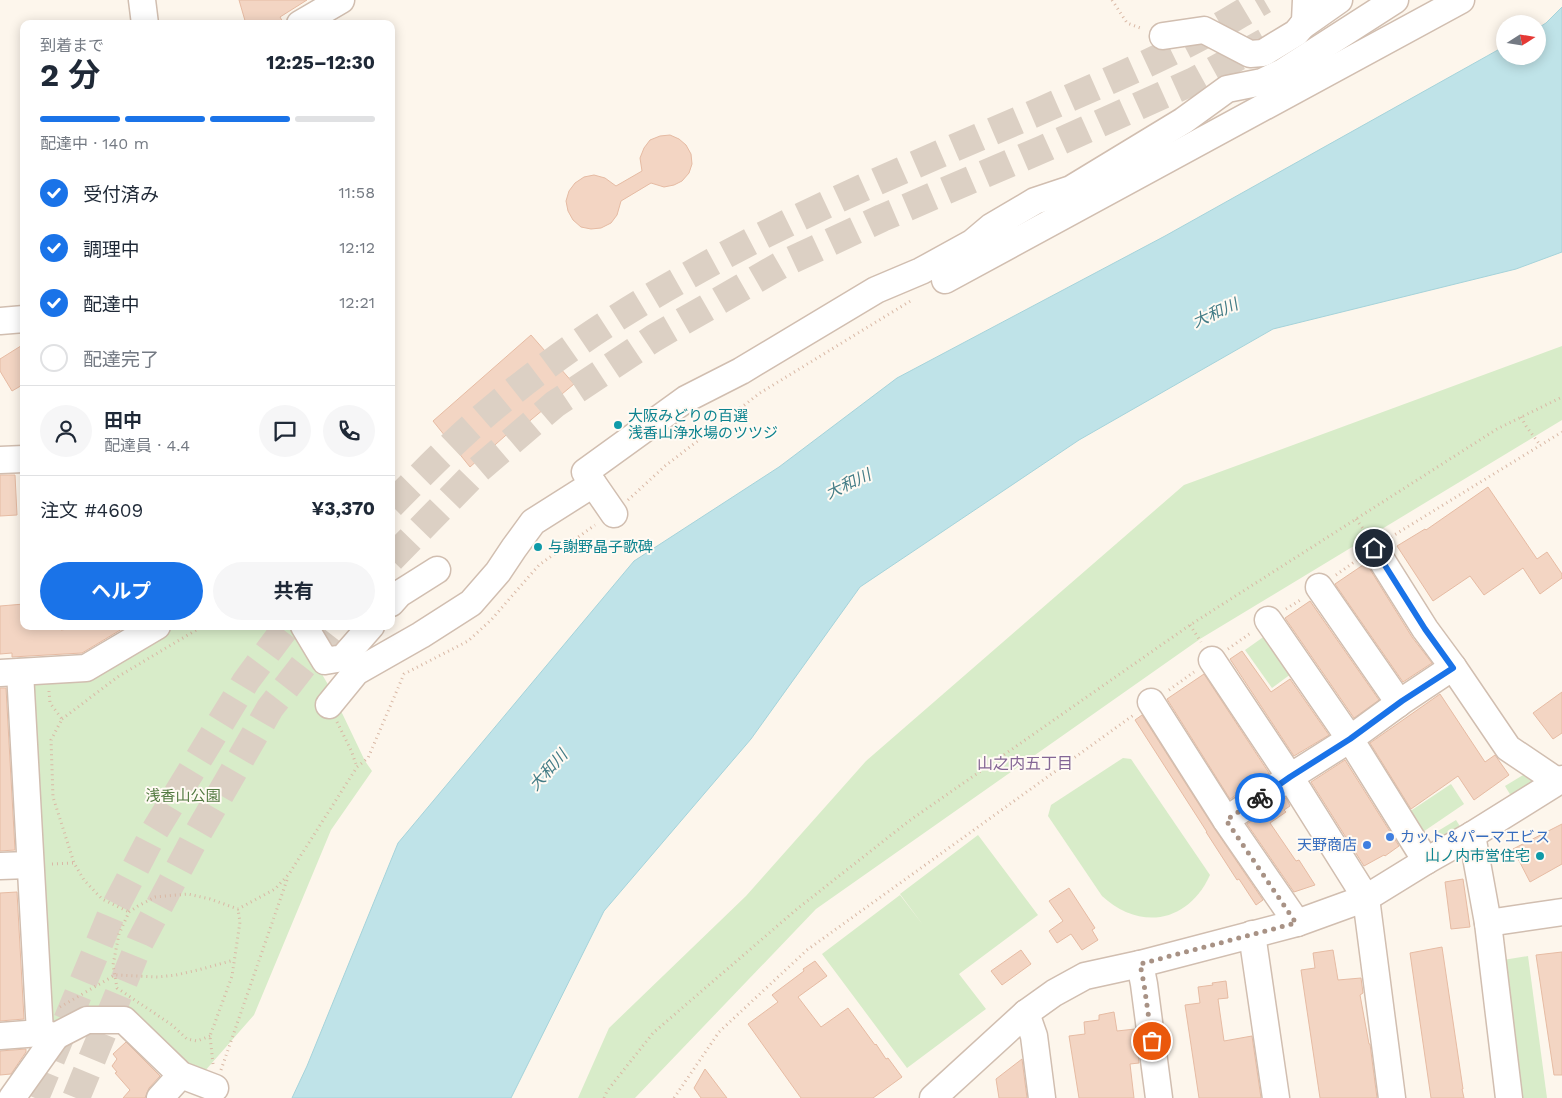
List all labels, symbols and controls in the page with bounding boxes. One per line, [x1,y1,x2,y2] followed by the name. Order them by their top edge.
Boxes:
[1496,15,1546,65] north arrow
[1496,15,1546,65] map controls
[40,36,104,55] text: 到着まで
[266,51,375,74] text: 12:25–12:30
[40,56,100,94] text: 2 分
[40,134,149,153] text: 配達中 · 140 m
[40,179,68,207] icon: check
[83,183,159,206] text: 受付済み
[339,183,375,202] text: 11:58
[40,234,68,262] icon: check
[83,238,140,261] text: 調理中
[339,238,375,257] text: 12:12
[40,289,68,317] icon: check
[83,293,140,316] text: 配達中
[339,293,375,312] text: 12:21
[1189,294,1243,331] water label: 大和川
[83,348,159,371] text: 配達完了
[40,405,92,457] button: person
[259,405,311,457] button: chat
[323,405,375,457] button: phone
[628,407,778,442] place label: 大阪みどりの百選 浅香山浄水場のツツジ
[104,409,142,432] text: 田中
[612,419,624,431] marker: 大阪みどりの百選 浅香山浄水場のツツジ
[104,436,190,455] text: 配達員 · 4.4
[822,464,876,503] water label: 大和川
[312,497,375,520] text: ¥3,370
[40,499,143,522] text: 注文 #4609
[1353,527,1395,569] pin
[1360,534,1388,562] icon: home
[548,538,653,556] place label: 与謝野晶子歌碑
[532,541,544,553] marker: 与謝野晶子歌碑
[40,562,203,620] button: ヘルプ
[213,562,375,620] button: 共有
[525,744,572,794] water label: 大和川
[977,754,1073,773] district label: 山之内五丁目
[1235,773,1285,823] courier
[1246,784,1274,812] icon: bike
[145,787,221,805] park label: 浅香山公園
[1400,828,1550,846] place label: カット＆パーマエビス
[1384,831,1396,843] marker: カット＆パーマエビス
[1297,836,1357,854] place label: 天野商店
[1361,839,1373,851] marker: 天野商店
[1425,847,1530,865] place label: 山ノ内市営住宅
[1534,850,1546,862] marker: 山ノ内市営住宅
[1131,1020,1173,1062] pin
[1138,1027,1166,1055] icon: bag

